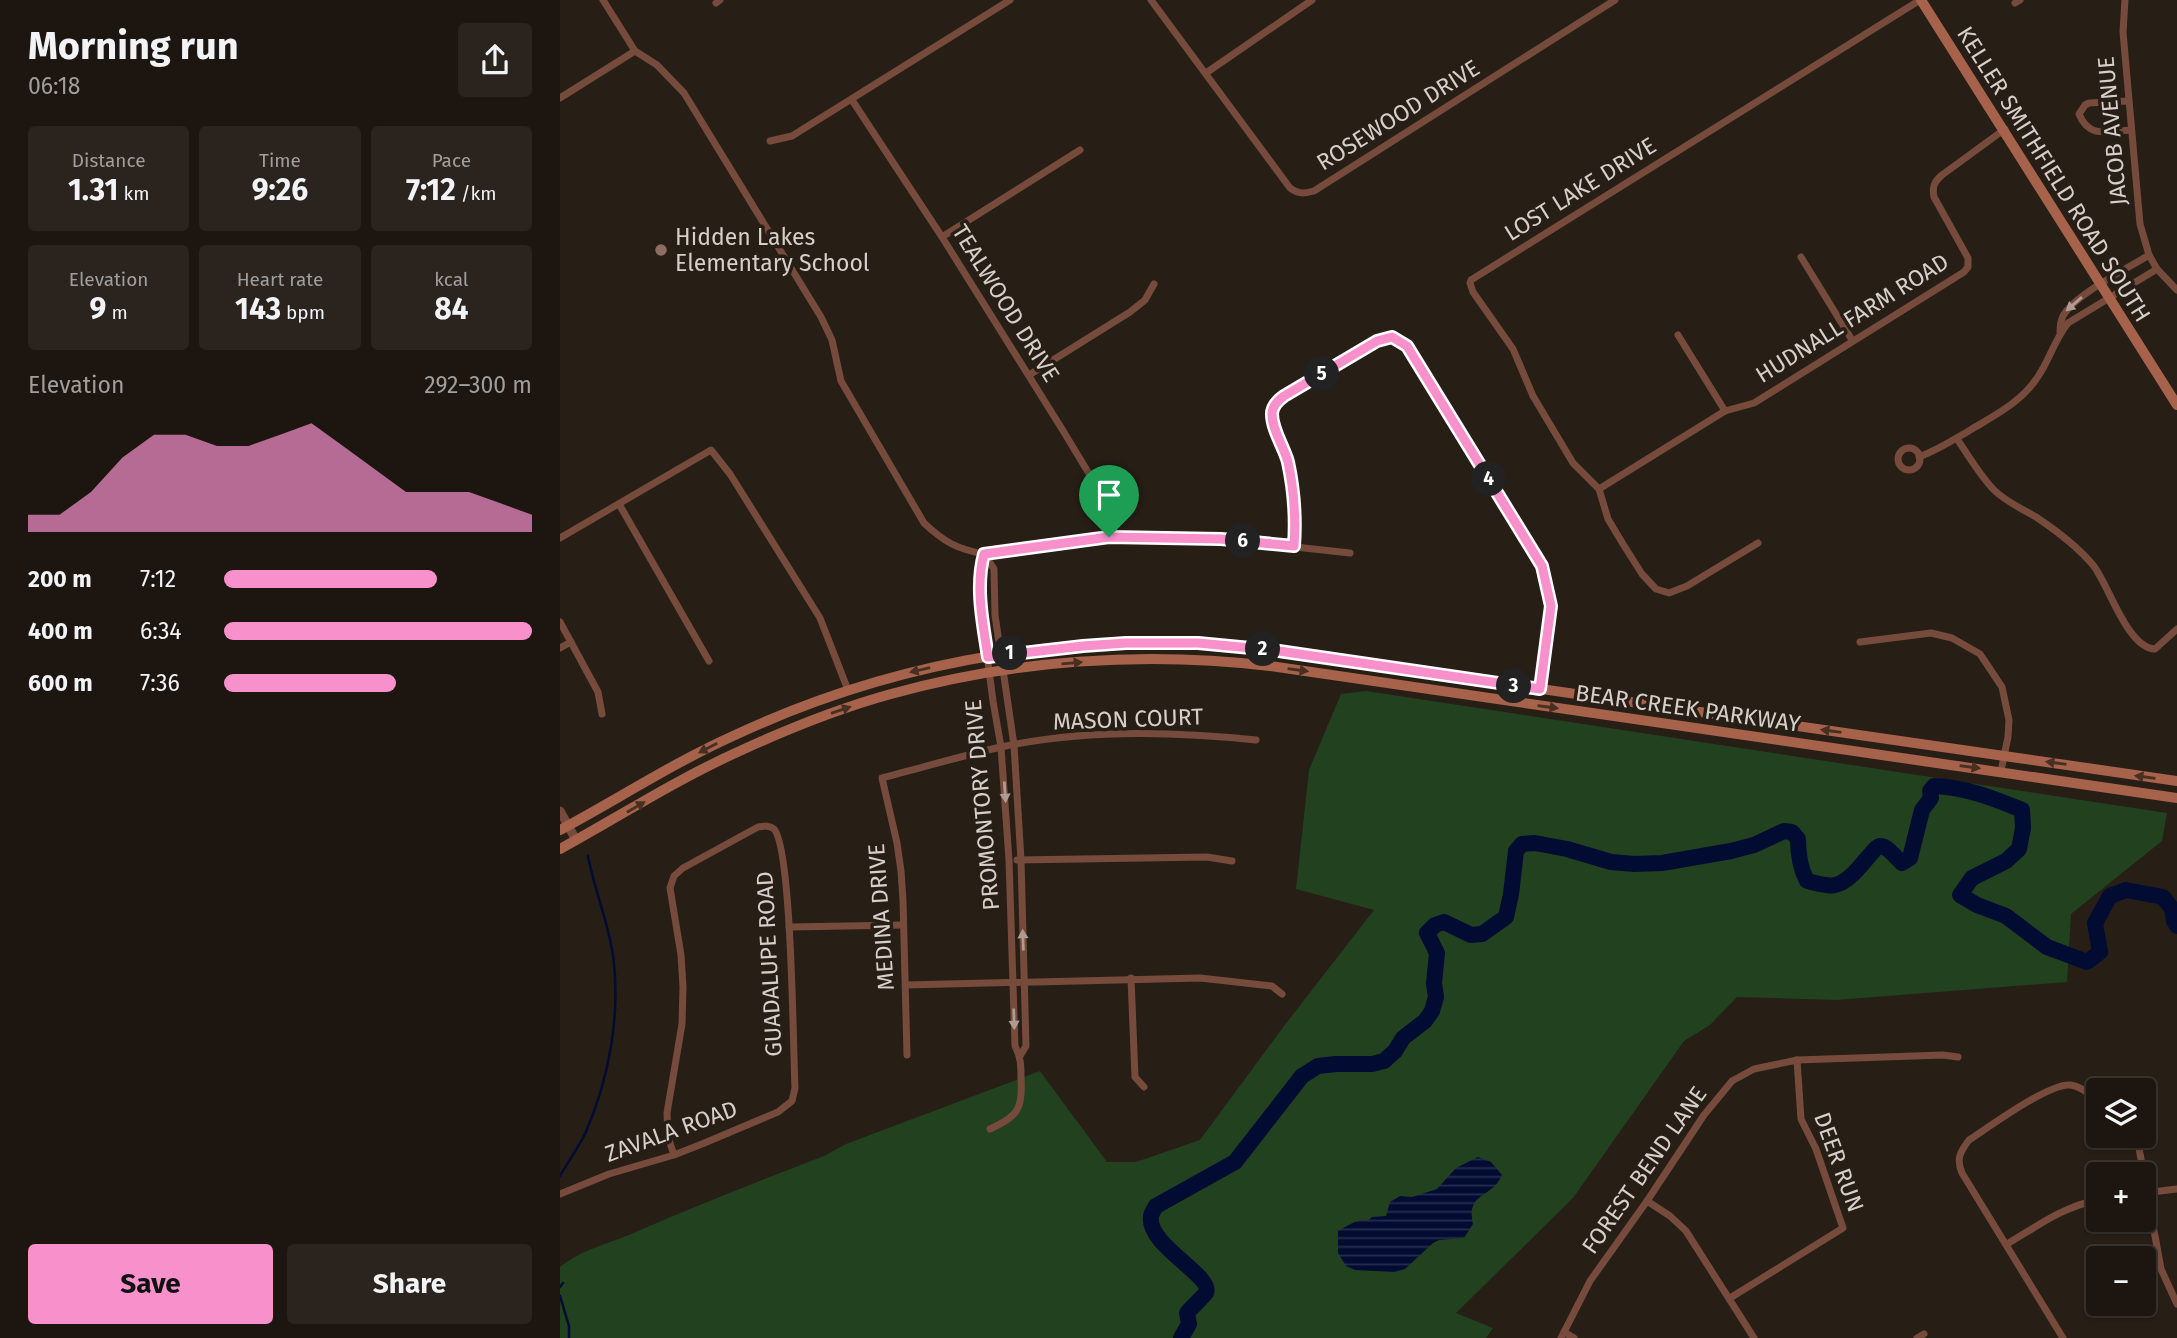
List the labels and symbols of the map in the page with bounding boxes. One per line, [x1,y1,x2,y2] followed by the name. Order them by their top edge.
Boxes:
[1951,21,2157,327] street label: KELLER SMITHFIELD ROAD SOUTH
[1311,54,1485,176] street label: ROSEWOOD DRIVE
[2092,55,2132,207] street label: JACOB AVENUE
[1499,131,1661,247] street label: LOST LAKE DRIVE
[946,219,1066,387] street label: TEALWOOD DRIVE
[675,223,870,277] place label: Hidden Lakes Elementary School
[653,242,669,258] marker: Hidden Lakes Elementary School
[1750,247,1954,389] street label: HUDNALL FARM ROAD
[2066,296,2083,311] one-way arrow
[1304,356,1340,392] pin: 5
[1472,462,1506,496] pin: 4
[1079,465,1139,537] pin
[1226,524,1260,558] pin: 6
[1246,632,1280,666] pin: 2
[993,636,1028,670] pin: 1
[1061,657,1083,668] one-way arrow
[909,664,931,675] one-way arrow
[1288,665,1310,676] one-way arrow
[1496,668,1532,704] pin: 3
[1574,678,1803,738] street label: BEAR CREEK PARKWAY
[959,698,1005,912] street label: PROMONTORY DRIVE
[1052,702,1204,736] street label: MASON COURT
[1537,702,1559,713] one-way arrow
[831,704,852,715] one-way arrow
[1819,725,1841,736] one-way arrow
[698,743,718,754] one-way arrow
[2045,758,2067,769] one-way arrow
[1959,761,1981,772] one-way arrow
[2134,771,2156,782] one-way arrow
[999,781,1010,803] one-way arrow
[626,801,645,813] one-way arrow
[862,843,900,991] street label: MEDINA DRIVE
[750,871,788,1057] street label: GUADALUPE ROAD
[1018,929,1029,951] one-way arrow
[1009,1008,1020,1030] one-way arrow
[1576,1081,1712,1259] street label: FOREST BEND LANE
[601,1094,741,1168] street label: ZAVALA ROAD
[1808,1108,1870,1216] street label: DEER RUN

